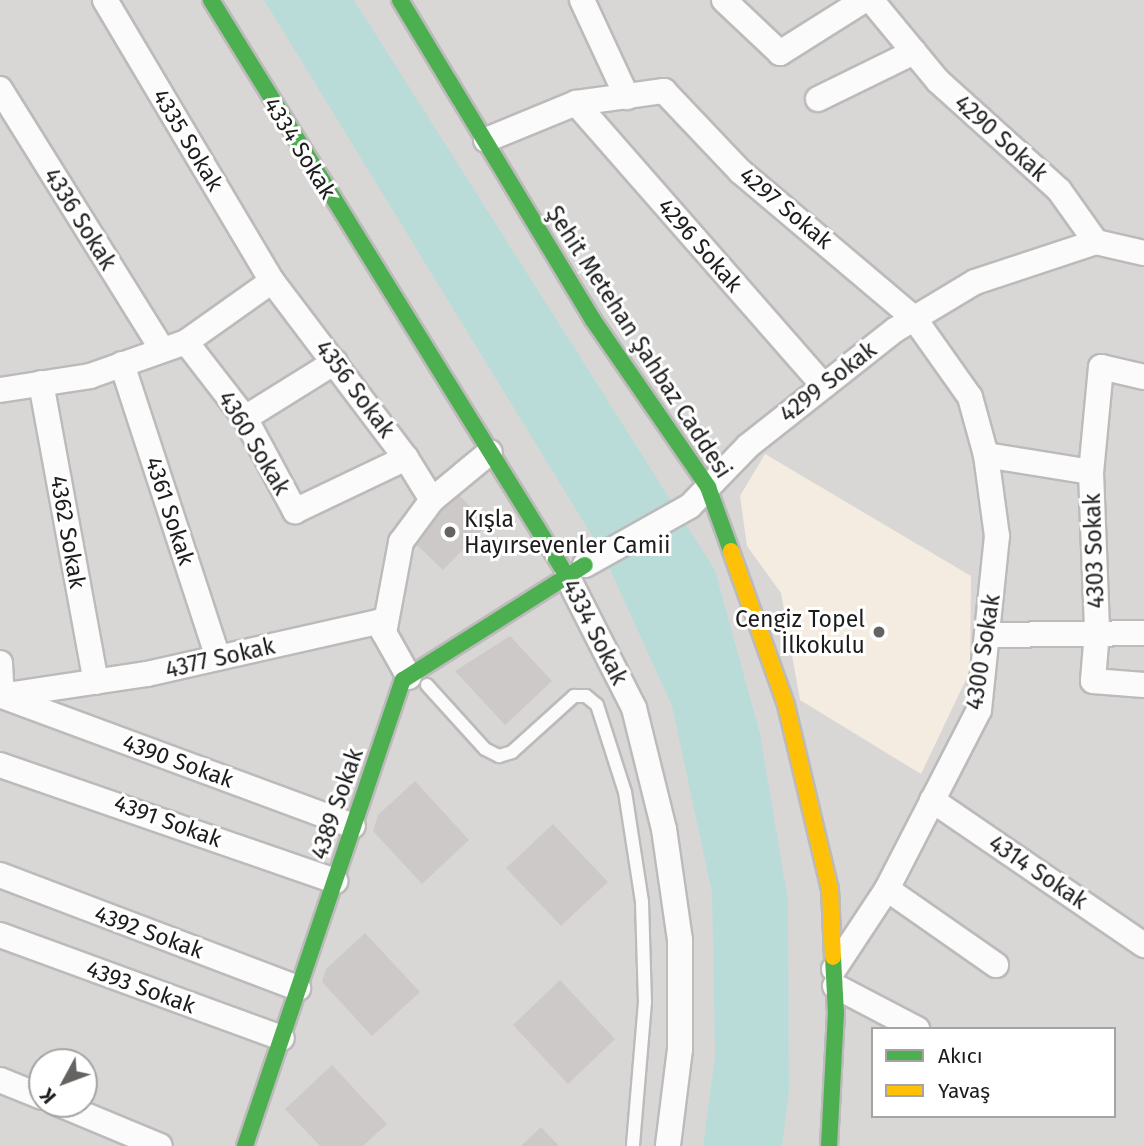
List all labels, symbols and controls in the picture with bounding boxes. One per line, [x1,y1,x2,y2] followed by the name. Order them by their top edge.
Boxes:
[147,84,229,196] street label: 4335 Sokak
[949,89,1053,187] street label: 4290 Sokak
[258,92,342,204] street label: 4334 Sokak
[734,161,838,255] street label: 4297 Sokak
[38,163,122,275] street label: 4336 Sokak
[652,193,748,297] street label: 4296 Sokak
[541,201,737,483] street label: Şehit Metehan Şahbaz Caddesi
[309,335,401,443] street label: 4356 Sokak
[774,336,882,428] street label: 4299 Sokak
[212,386,296,500] street label: 4360 Sokak
[140,453,200,569] street label: 4361 Sokak
[44,473,92,591] street label: 4362 Sokak
[1078,493,1110,609] street label: 4303 Sokak
[464,505,671,559] place label: Kışla Hayırsevenler Camii
[442,524,458,540] marker: Kışla Hayırsevenler Camii
[557,575,633,689] street label: 4334 Sokak
[960,592,1006,712] street label: 4300 Sokak
[735,605,865,659] place label: Cengiz Topel İlkokulu
[871,624,887,640] marker: Cengiz Topel İlkokulu
[163,632,277,684] street label: 4377 Sokak
[119,728,237,794] street label: 4390 Sokak
[305,745,369,863] street label: 4389 Sokak
[110,789,226,853] street label: 4391 Sokak
[984,829,1092,915] street label: 4314 Sokak
[91,900,207,964] street label: 4392 Sokak
[83,955,199,1019] street label: 4393 Sokak
[871,1027,1116,1118] legend
[938,1043,983,1069] text: Akıcı
[28,1048,98,1118] north arrow
[938,1078,990,1104] text: Yavaş
[36,1084,61,1108] text: K

